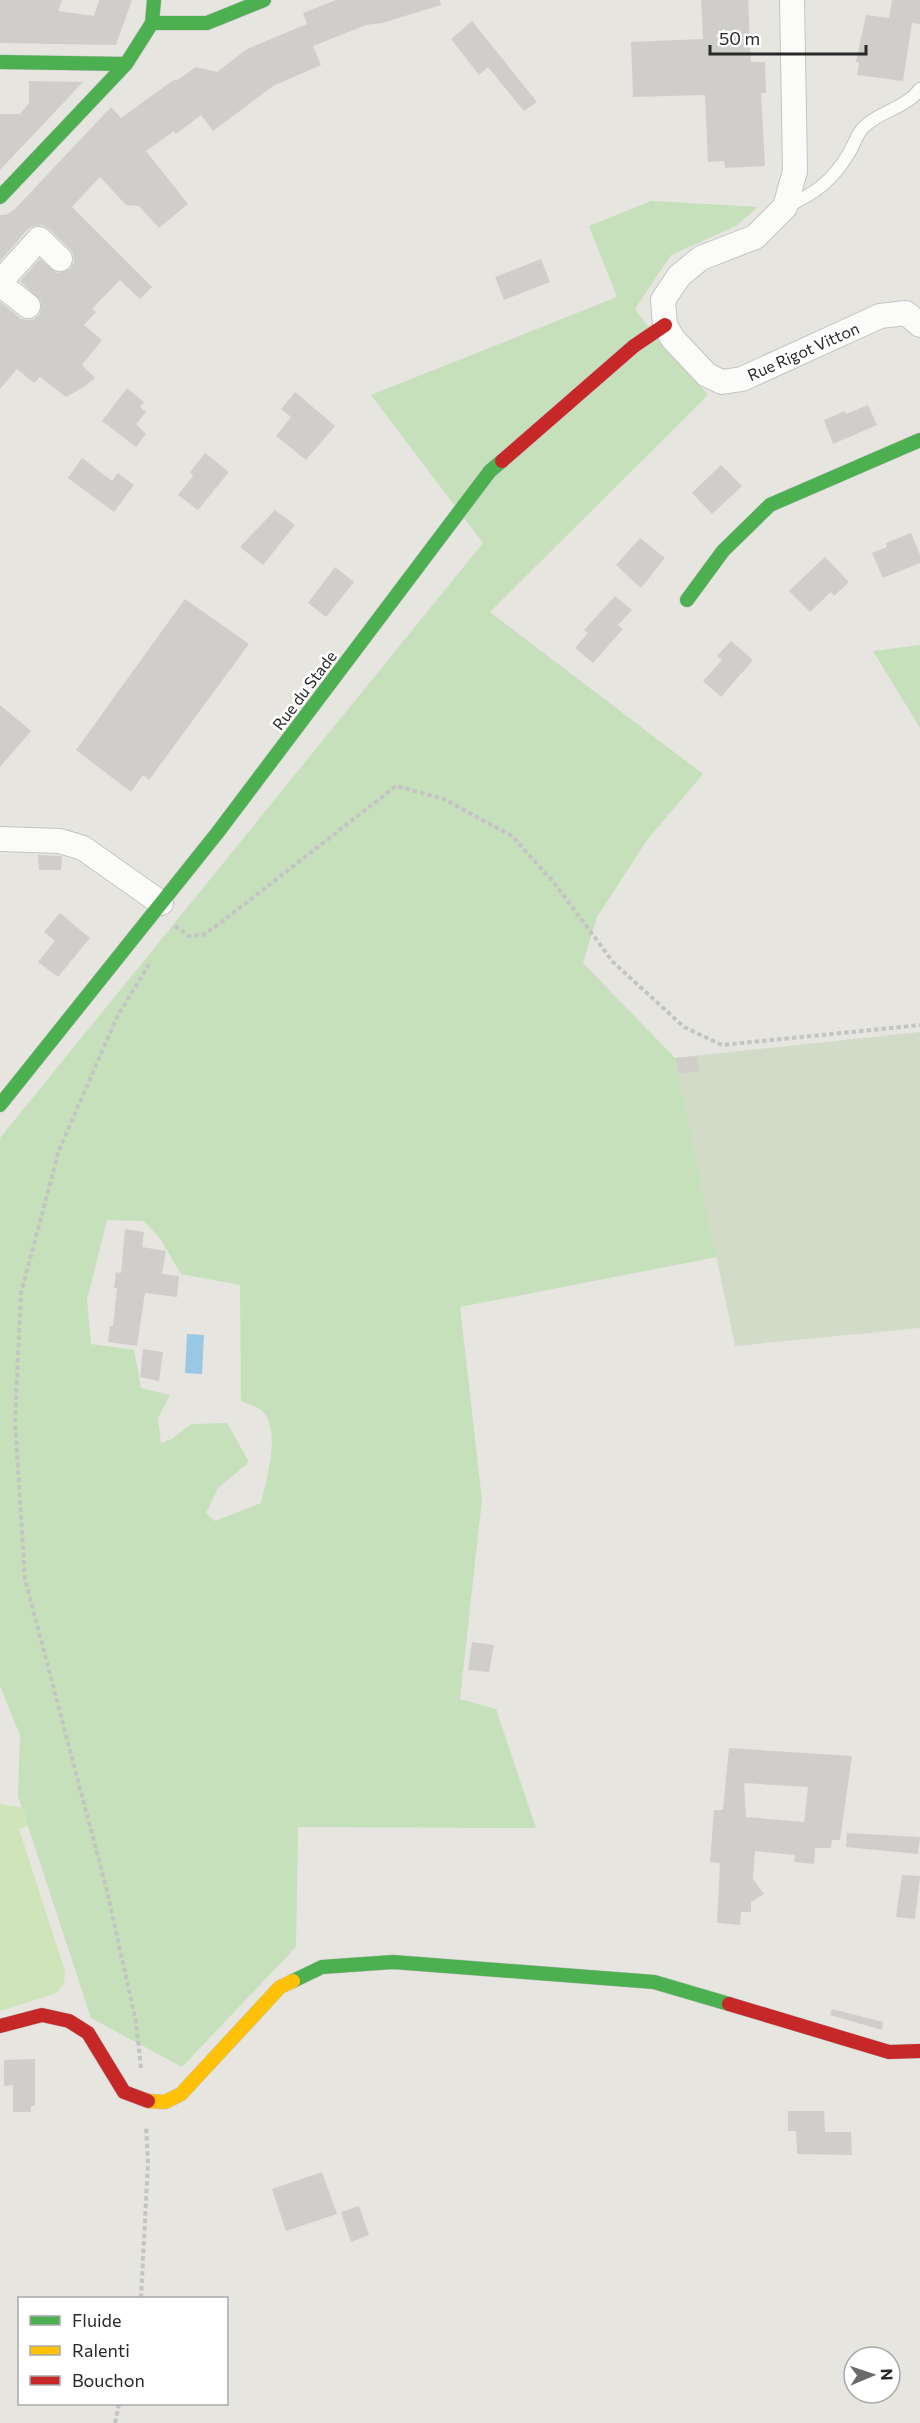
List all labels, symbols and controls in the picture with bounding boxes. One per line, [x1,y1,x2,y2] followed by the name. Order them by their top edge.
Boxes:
[710,18,866,56] scale bar
[719,27,760,49] text: 50 m
[744,318,862,384] street label: Rue Rigot Vitton
[268,647,340,733] street label: Rue du Stade
[18,2297,228,2405] legend
[72,2309,121,2331] text: Fluide
[72,2339,130,2361] text: Ralenti
[842,2345,902,2405] north arrow
[878,2368,897,2381] text: N
[72,2369,145,2391] text: Bouchon

